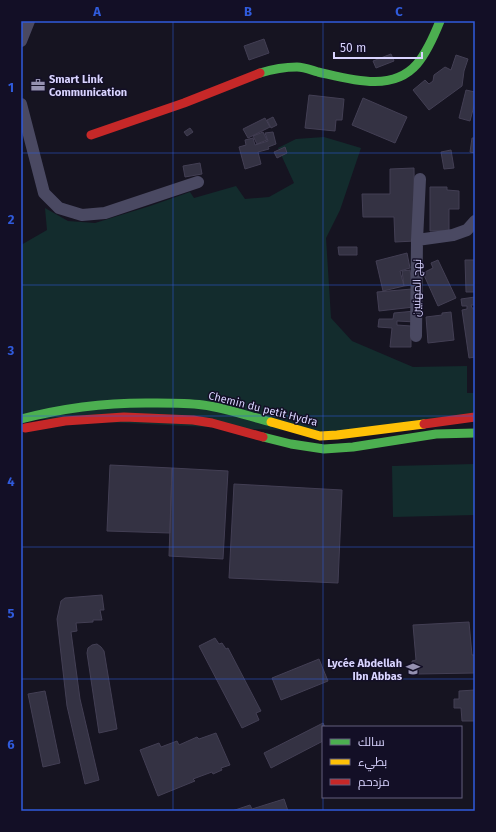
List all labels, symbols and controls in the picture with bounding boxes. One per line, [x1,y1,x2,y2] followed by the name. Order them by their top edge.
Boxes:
[92,4,101,19] text: A
[244,4,252,19] text: B
[395,4,403,19] text: C
[334,34,422,60] scale bar
[340,41,366,55] text: 50 m
[49,73,127,99] place label: Smart Link Communication
[30,77,46,93] office icon: Smart Link Communication
[8,80,14,95] text: 1
[8,212,15,227] text: 2
[410,259,425,317] street label: نهج المهنيين
[7,343,15,358] text: 3
[207,389,319,429] street label: Chemin du petit Hydra
[7,474,15,489] text: 4
[8,606,15,621] text: 5
[327,657,403,683] place label: Lycée Abdellah Ibn Abbas
[405,661,421,677] school or university icon: Lycée Abdellah Ibn Abbas
[322,726,462,798] legend
[358,735,385,749] text: سالك
[7,737,15,752] text: 6
[358,755,387,772] text: بطيء
[358,775,390,790] text: مزدحم

